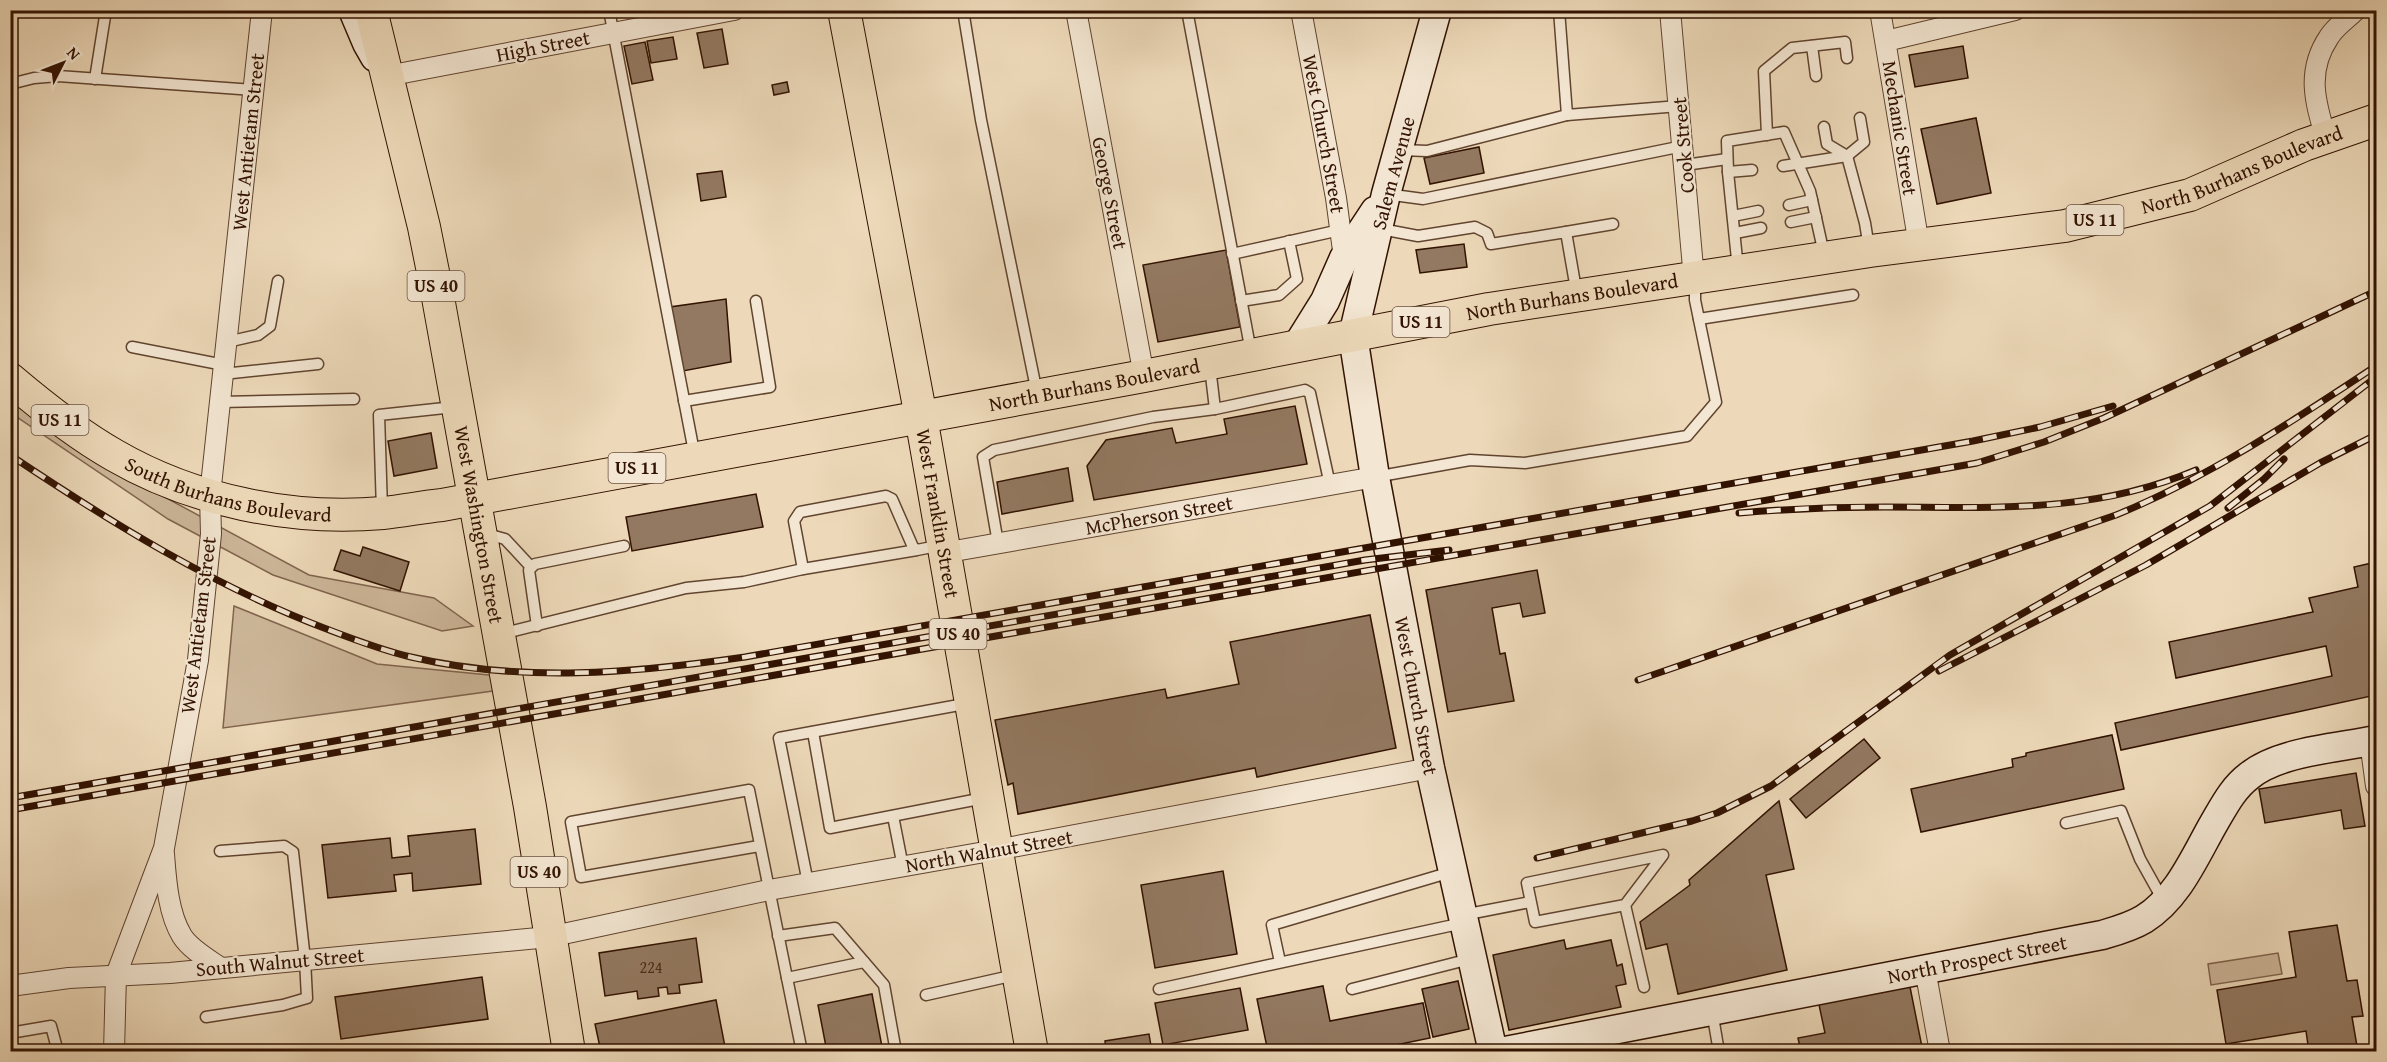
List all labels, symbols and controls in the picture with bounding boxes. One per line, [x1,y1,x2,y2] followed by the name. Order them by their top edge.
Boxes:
[493,22,592,69] street label: High Street
[33,33,93,93] north arrow
[62,41,87,65] text: N
[224,52,271,232] street label: West Antietam Street
[1296,52,1353,215] street label: West Church Street
[1876,59,1925,197] street label: Mechanic Street
[1664,96,1701,194] street label: Cook Street
[1363,113,1422,233] street label: Salem Avenue
[2138,118,2346,221] street label: North Burhans Boulevard
[1085,134,1136,252] street label: George Street
[2066,205,2124,235] road number: US 11
[1463,265,1680,327] street label: North Burhans Boulevard
[408,271,464,301] road number: US 40
[1392,307,1450,337] road number: US 11
[986,350,1202,418] street label: North Burhans Boulevard
[32,405,88,435] road number: US 11
[447,423,512,626] street label: West Washington Street
[909,426,967,600] street label: West Franklin Street
[120,449,332,529] street label: South Burhans Boulevard
[608,453,666,483] road number: US 11
[1083,487,1235,542] street label: McPherson Street
[172,535,223,715] street label: West Antietam Street
[1388,614,1446,778] street label: West Church Street
[930,619,986,649] road number: US 40
[903,822,1075,880] street label: North Walnut Street
[510,857,568,887] road number: US 40
[1885,927,2069,990] street label: North Prospect Street
[195,940,365,983] street label: South Walnut Street
[639,955,663,979] house number: 224

